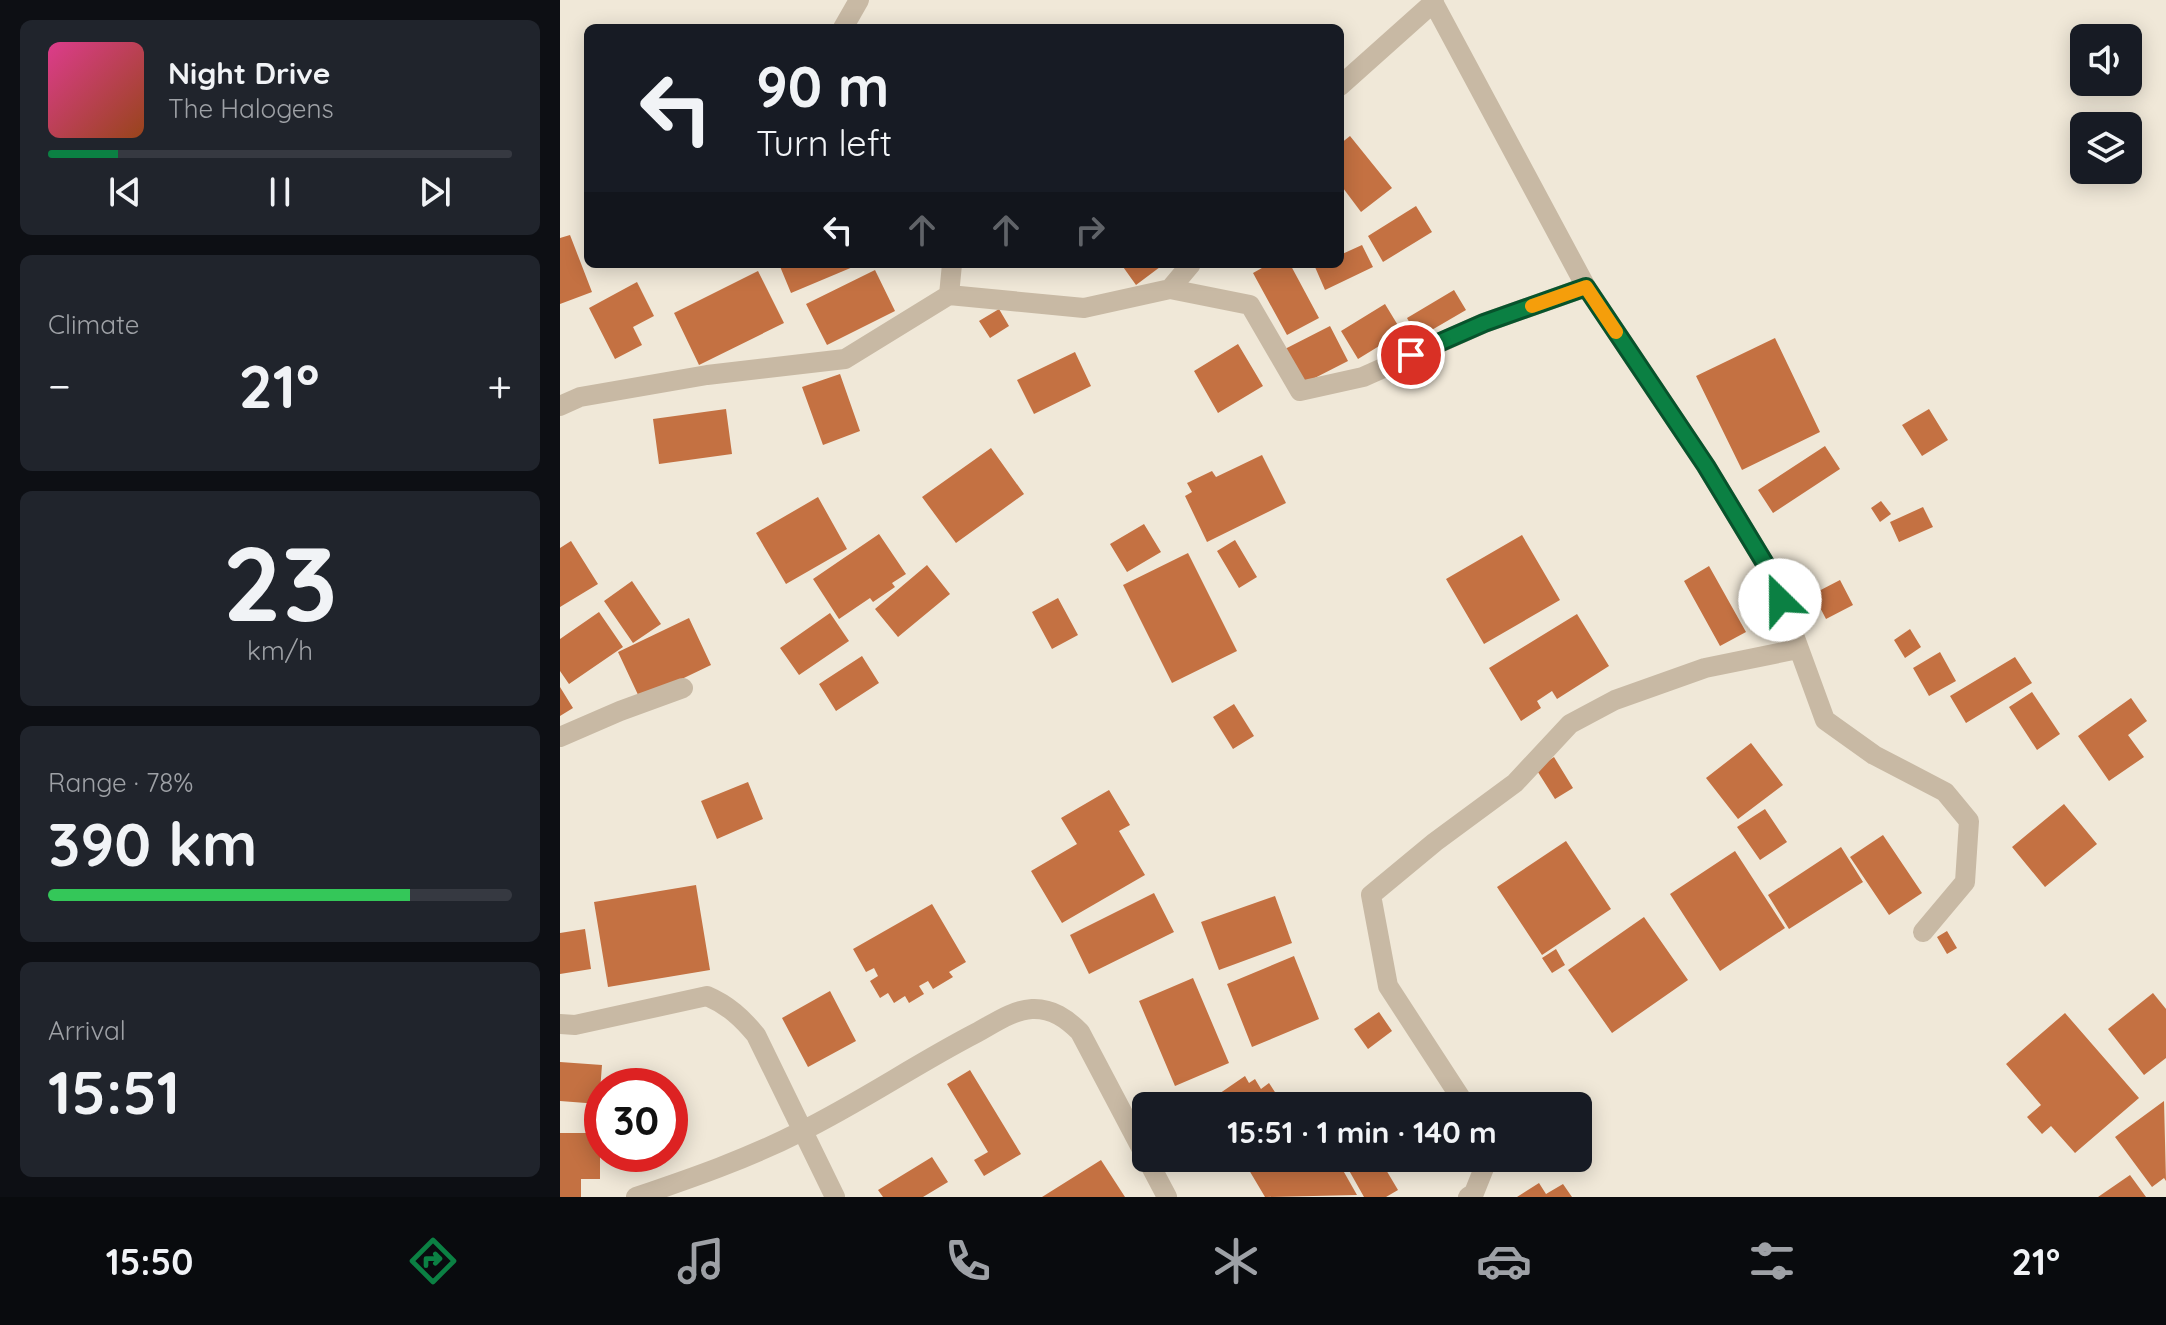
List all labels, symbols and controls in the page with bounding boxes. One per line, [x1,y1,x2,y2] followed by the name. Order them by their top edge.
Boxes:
[2070,24,2142,184] map controls
[2070,24,2142,96] button: sound
[756,51,890,121] text: 90 m
[168,54,330,92] text: Night Drive
[624,56,728,160] icon: left
[168,92,334,125] text: The Halogens
[2070,112,2142,184] button: layers
[756,120,892,165] text: Turn left
[103,170,147,214] icon: previous
[258,170,302,214] icon: pause
[413,170,457,214] icon: next
[816,208,860,252] icon: left
[900,208,944,252] icon: ahead
[984,208,1028,252] icon: ahead
[1068,208,1112,252] icon: right
[48,308,139,341] text: Climate
[1377,321,1445,389] pin
[1389,333,1433,377] icon: arrive
[239,348,320,423] text: 21°
[48,358,71,413] text: −
[487,358,512,413] text: +
[222,517,338,647] text: 23
[1738,558,1822,642] position arrow
[247,634,313,667] text: km/h
[48,766,194,799] text: Range · 78%
[48,806,257,881] text: 390 km
[48,1014,126,1047] text: Arrival
[48,1054,180,1129] text: 15:51
[584,1068,688,1172] speed limit sign: 30
[1227,1113,1497,1151] text: 15:51 · 1 min · 140 m
[405,1233,461,1289] icon: directions
[673,1233,729,1289] icon: music
[940,1233,996,1289] icon: phone
[1208,1233,1264,1289] icon: climate
[1476,1233,1532,1289] icon: car
[1744,1233,1800,1289] icon: filters
[106,1239,193,1284] text: 15:50
[2011,1239,2060,1284] text: 21°

